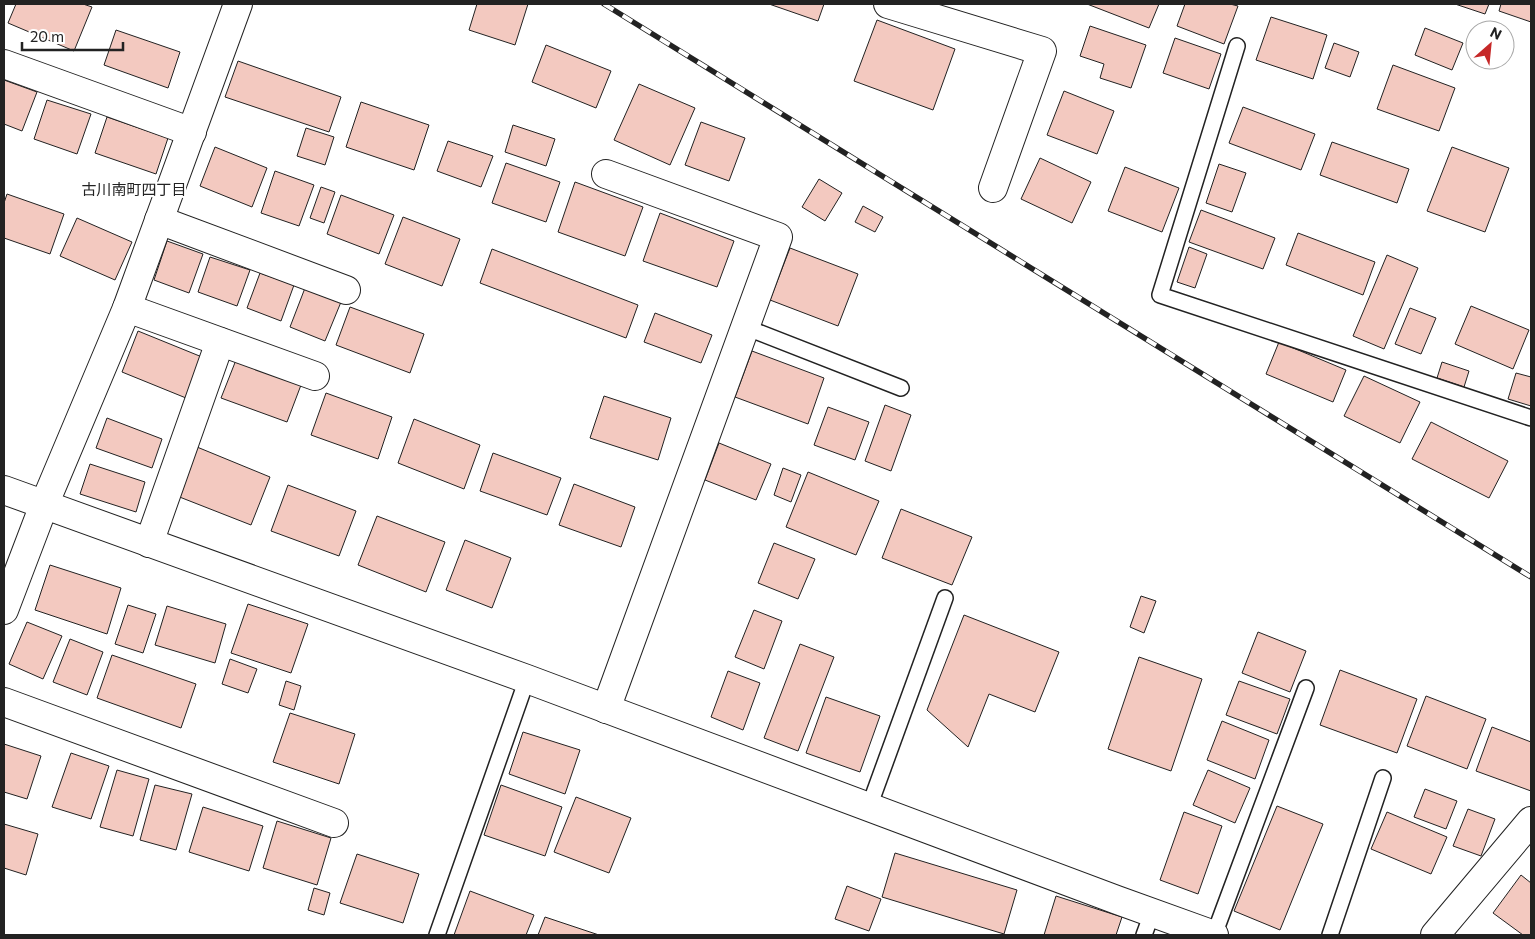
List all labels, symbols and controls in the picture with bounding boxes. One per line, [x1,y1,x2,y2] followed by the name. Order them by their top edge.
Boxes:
[22,20,124,52] scale bar
[1465,20,1515,70] north arrow
[1488,23,1505,43] text: N
[30,27,64,45] text: 20 m
[81,180,187,198] district label: 古川南町四丁目

